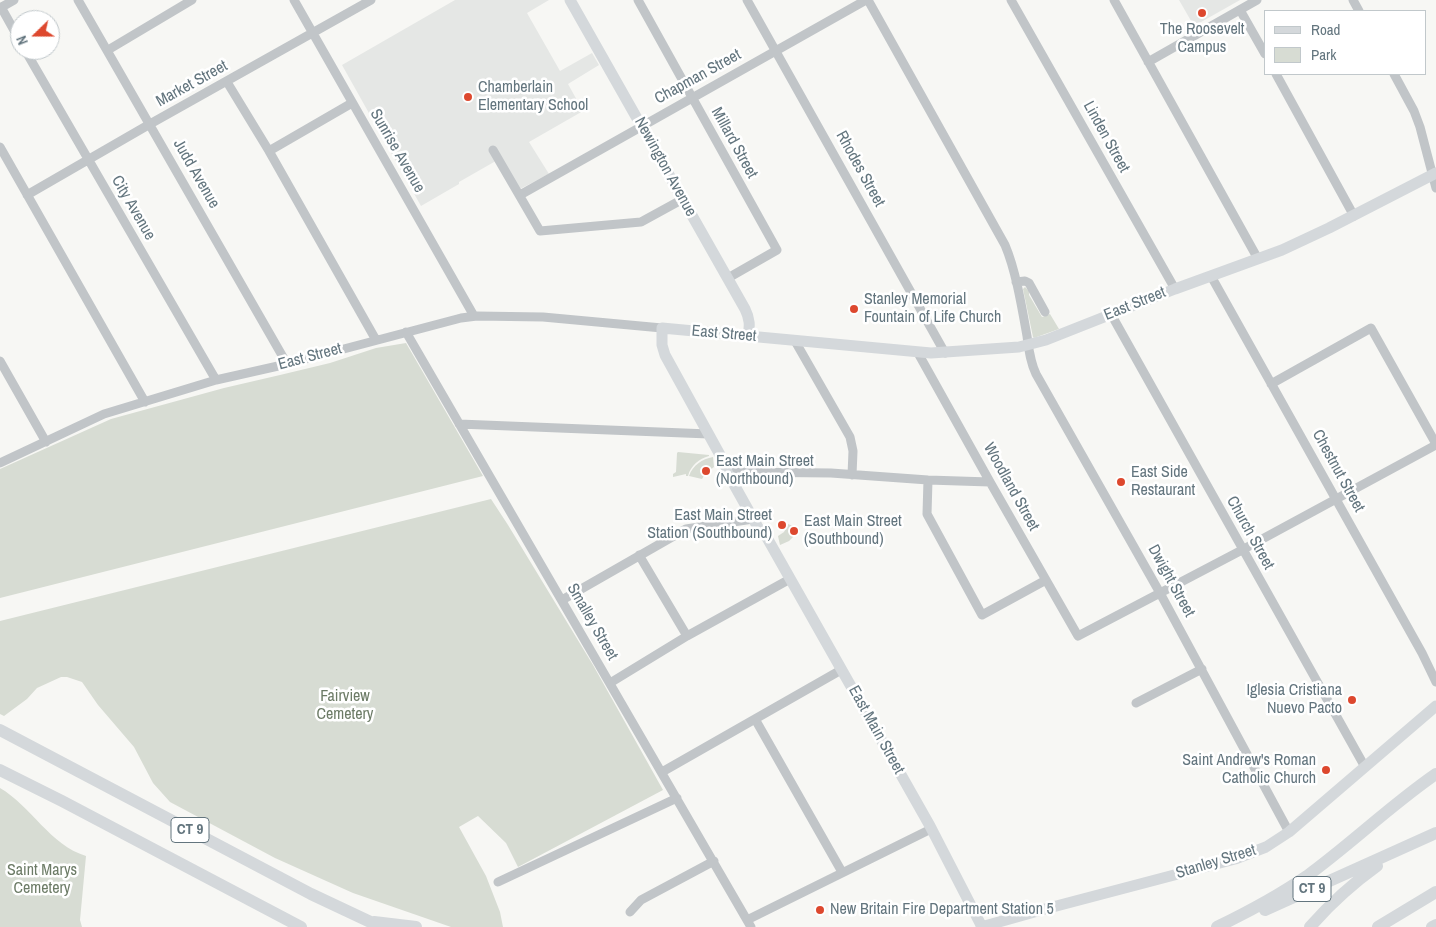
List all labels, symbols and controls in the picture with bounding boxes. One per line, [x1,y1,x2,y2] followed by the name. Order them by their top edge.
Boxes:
[1196,7,1208,19] marker: The Roosevelt Campus
[10,10,60,60] north arrow
[1264,10,1426,75] legend
[1311,19,1340,40] text: Road
[1160,20,1244,58] place label: The Roosevelt Campus
[12,33,32,47] text: N
[1311,44,1336,65] text: Park
[652,45,744,109] street label: Chapman Street
[153,57,231,111] street label: Market Street
[478,78,588,116] place label: Chamberlain Elementary School
[462,91,474,103] marker: Chamberlain Elementary School
[1079,98,1133,176] street label: Linden Street
[707,104,761,182] street label: Millard Street
[365,106,429,196] street label: Sunrise Avenue
[630,114,700,220] street label: Newington Avenue
[831,128,889,210] street label: Rhodes Street
[169,136,223,212] street label: Judd Avenue
[107,172,159,244] street label: City Avenue
[1101,283,1169,325] street label: East Street
[864,290,1001,328] place label: Stanley Memorial Fountain of Life Church
[848,303,860,315] marker: Stanley Memorial Fountain of Life Church
[691,322,757,346] street label: East Street
[276,339,344,375] street label: East Street
[1308,426,1368,516] street label: Chestnut Street
[979,440,1043,534] street label: Woodland Street
[716,452,814,490] place label: East Main Street (Northbound)
[1131,463,1195,501] place label: East Side Restaurant
[700,465,712,477] marker: East Main Street (Northbound)
[1115,476,1127,488] marker: East Side Restaurant
[1222,493,1278,573] street label: Church Street
[647,506,772,544] place label: East Main Street Station (Southbound)
[804,512,902,550] place label: East Main Street (Southbound)
[776,519,788,531] marker: East Main Street Station (Southbound)
[788,525,800,537] marker: East Main Street (Southbound)
[1143,542,1199,620] street label: Dwight Street
[562,580,622,664] street label: Smalley Street
[1246,681,1342,719] place label: Iglesia Cristiana Nuevo Pacto
[844,683,908,777] street label: East Main Street
[317,687,373,725] park label: Fairview Cemetery
[1346,694,1358,706] marker: Iglesia Cristiana Nuevo Pacto
[1182,751,1316,789] place label: Saint Andrew's Roman Catholic Church
[1320,764,1332,776] marker: Saint Andrew's Roman Catholic Church
[171,818,209,842] road number: CT 9
[1174,841,1258,883] street label: Stanley Street
[7,861,77,899] park label: Saint Marys Cemetery
[1293,876,1331,902] road number: CT 9
[830,900,1054,920] place label: New Britain Fire Department Station 5
[814,904,826,916] marker: New Britain Fire Department Station 5

